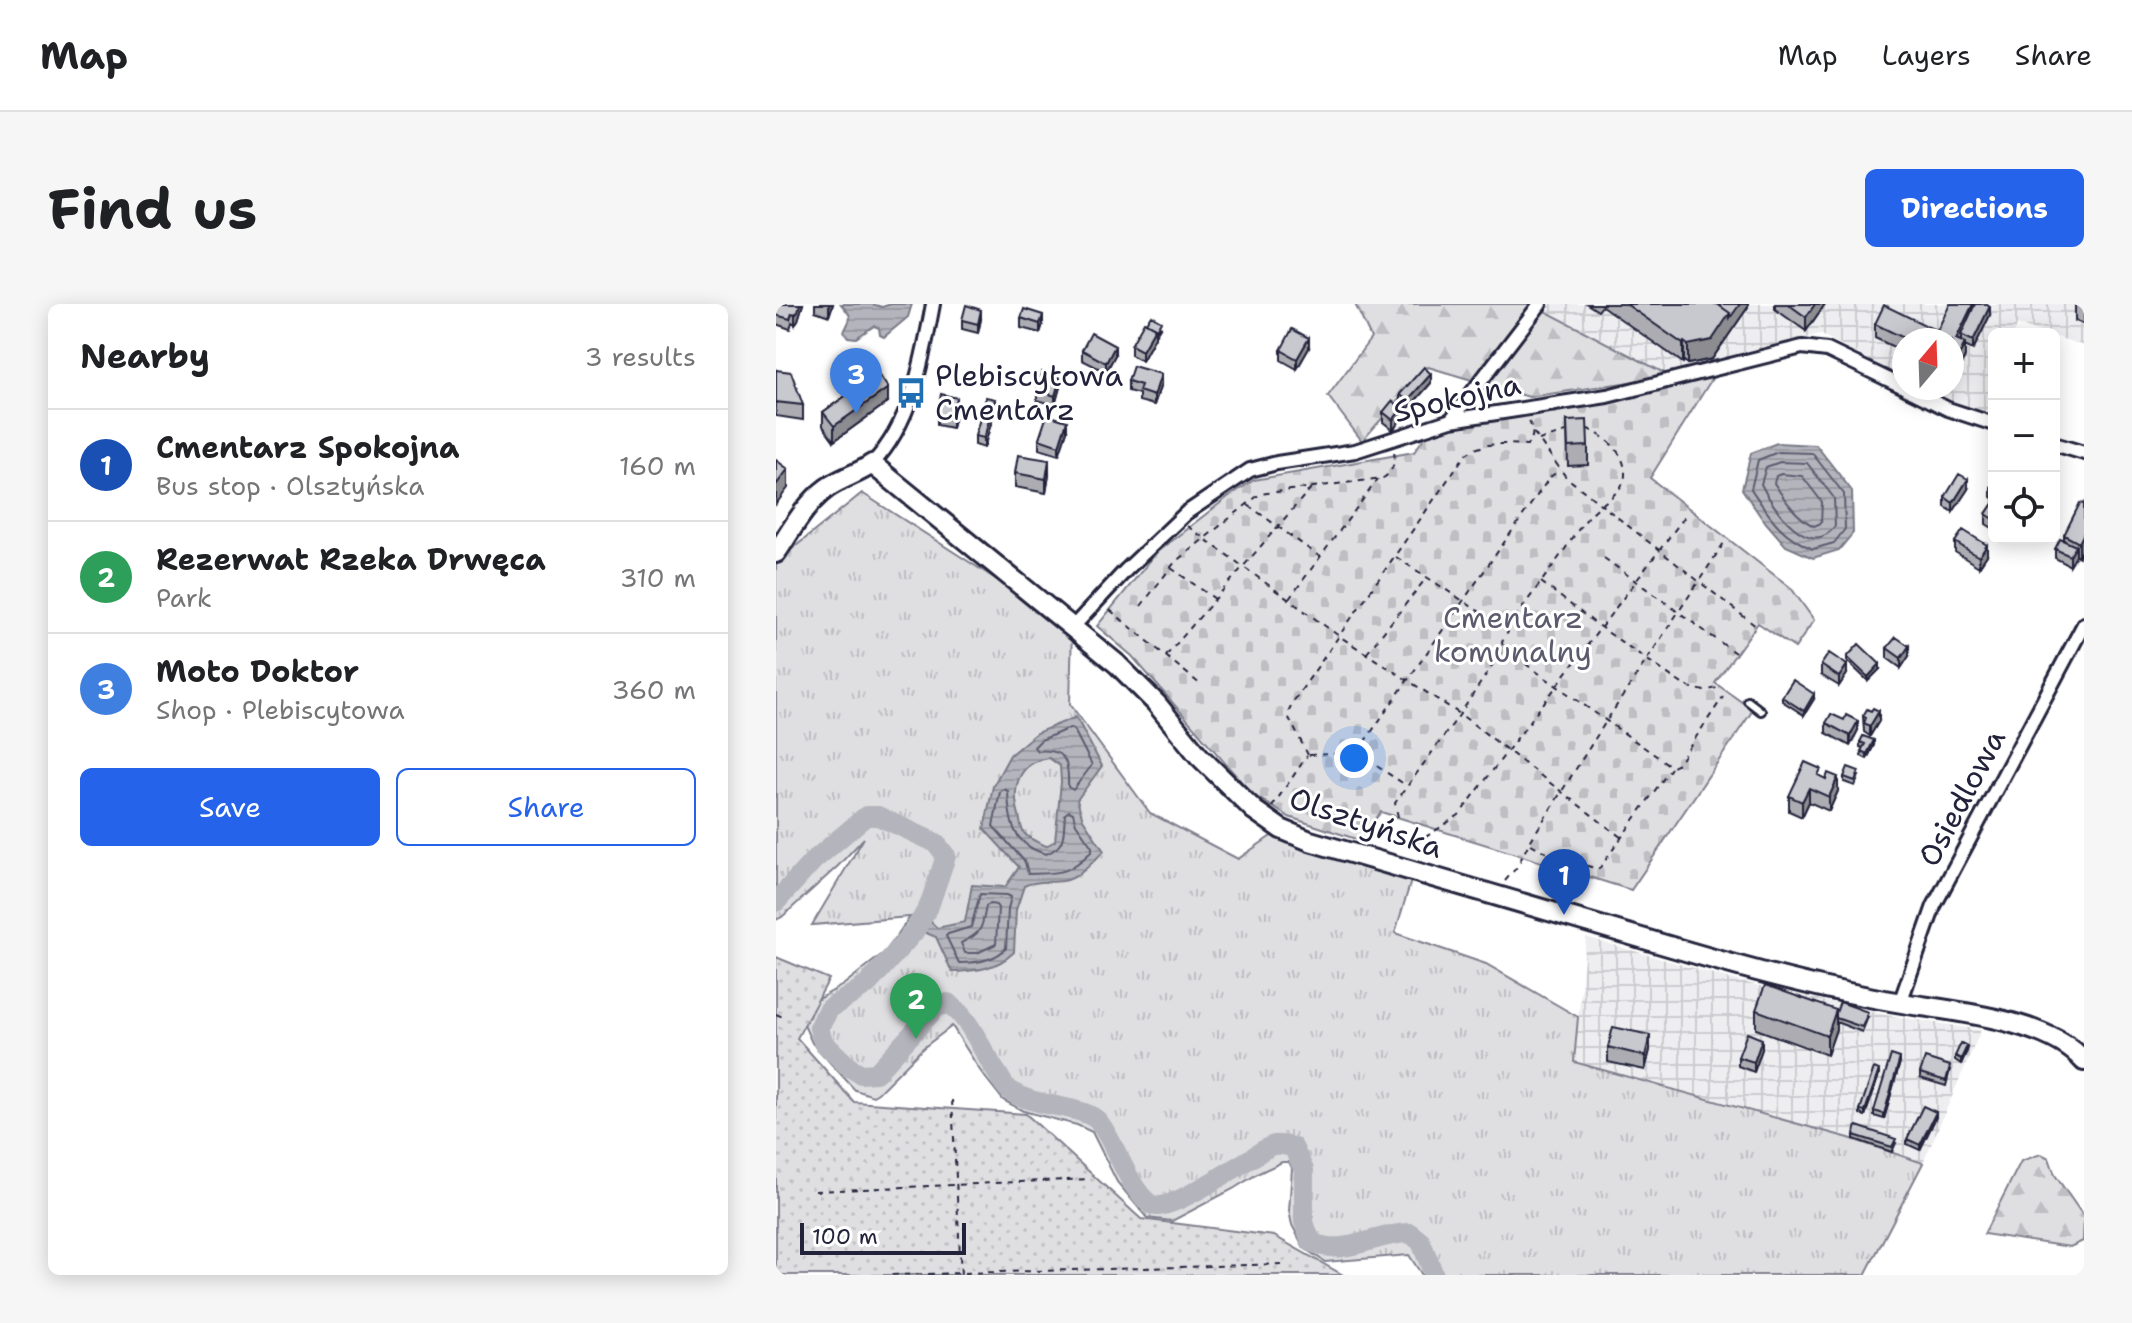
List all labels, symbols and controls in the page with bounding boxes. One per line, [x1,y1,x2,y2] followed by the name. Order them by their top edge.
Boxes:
[40,30,128,81] text: Map
[1778,36,1838,74] text: Map
[1882,36,1971,74] text: Layers
[2015,36,2092,74] text: Share
[1865,169,2084,247] button: Directions
[48,171,257,246] text: Find us
[1892,328,1964,400] north arrow
[1988,328,2060,544] map controls
[1988,328,2060,400] button: +
[80,333,210,379] text: Nearby
[584,339,696,374] text: 3 results
[830,348,882,414] pin: 3
[935,355,1123,430] place label: Plebiscytowa Cmentarz
[1389,363,1525,432] street label: Spokojna
[894,376,928,410] bus stop icon: Plebiscytowa Cmentarz
[1988,400,2060,472] button: −
[156,427,459,468] text: Cmentarz Spokojna
[100,448,112,483] text: 1
[619,448,696,483] text: 160 m
[156,468,424,503] text: Bus stop · Olsztyńska
[1988,472,2060,544] button: locate
[156,539,546,580] text: Rezerwat Rzeka Drwęca
[97,560,115,595] text: 2
[620,560,696,595] text: 310 m
[156,580,212,615] text: Park
[1434,597,1592,672] park label: Cmentarz komunalny
[156,651,359,692] text: Moto Doktor
[97,672,115,707] text: 3
[611,672,696,707] text: 360 m
[156,692,405,727] text: Shop · Plebiscytowa
[1908,722,2015,873] street label: Osiedlowa
[1334,738,1374,778] your location
[80,768,380,846] button: Save
[396,768,696,846] button: Share
[1284,777,1449,868] street label: Olsztyńska
[1538,849,1590,915] pin: 1
[890,973,942,1039] pin: 2
[800,1219,966,1255] scale bar
[812,1222,878,1251] text: 100 m

